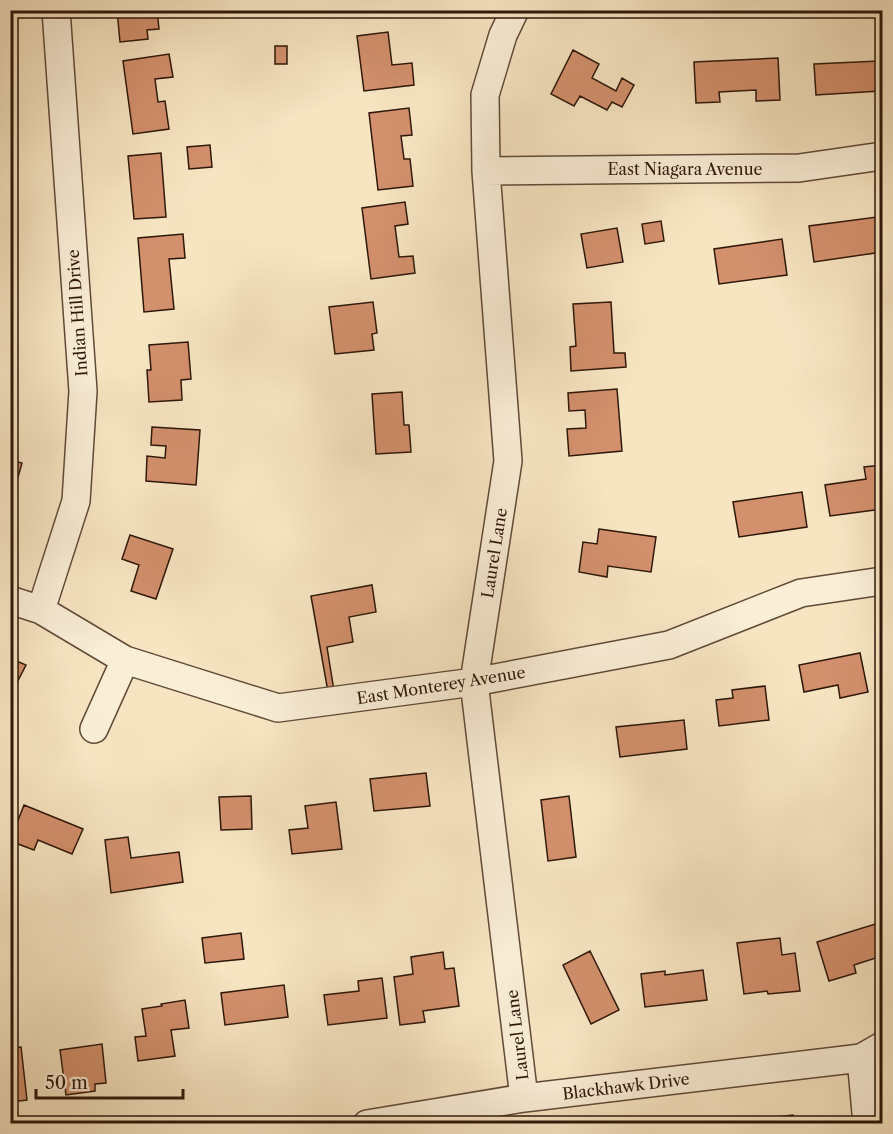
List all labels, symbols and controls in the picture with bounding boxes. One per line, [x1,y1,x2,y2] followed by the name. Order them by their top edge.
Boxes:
[608,159,762,179] street label: East Niagara Avenue
[63,249,91,377] street label: Indian Hill Drive
[477,506,511,600] street label: Laurel Lane
[355,662,527,708] street label: East Monterey Avenue
[502,989,532,1081] street label: Laurel Lane
[36,1062,183,1100] scale bar
[561,1068,691,1104] street label: Blackhawk Drive
[45,1072,88,1094] text: 50 m

